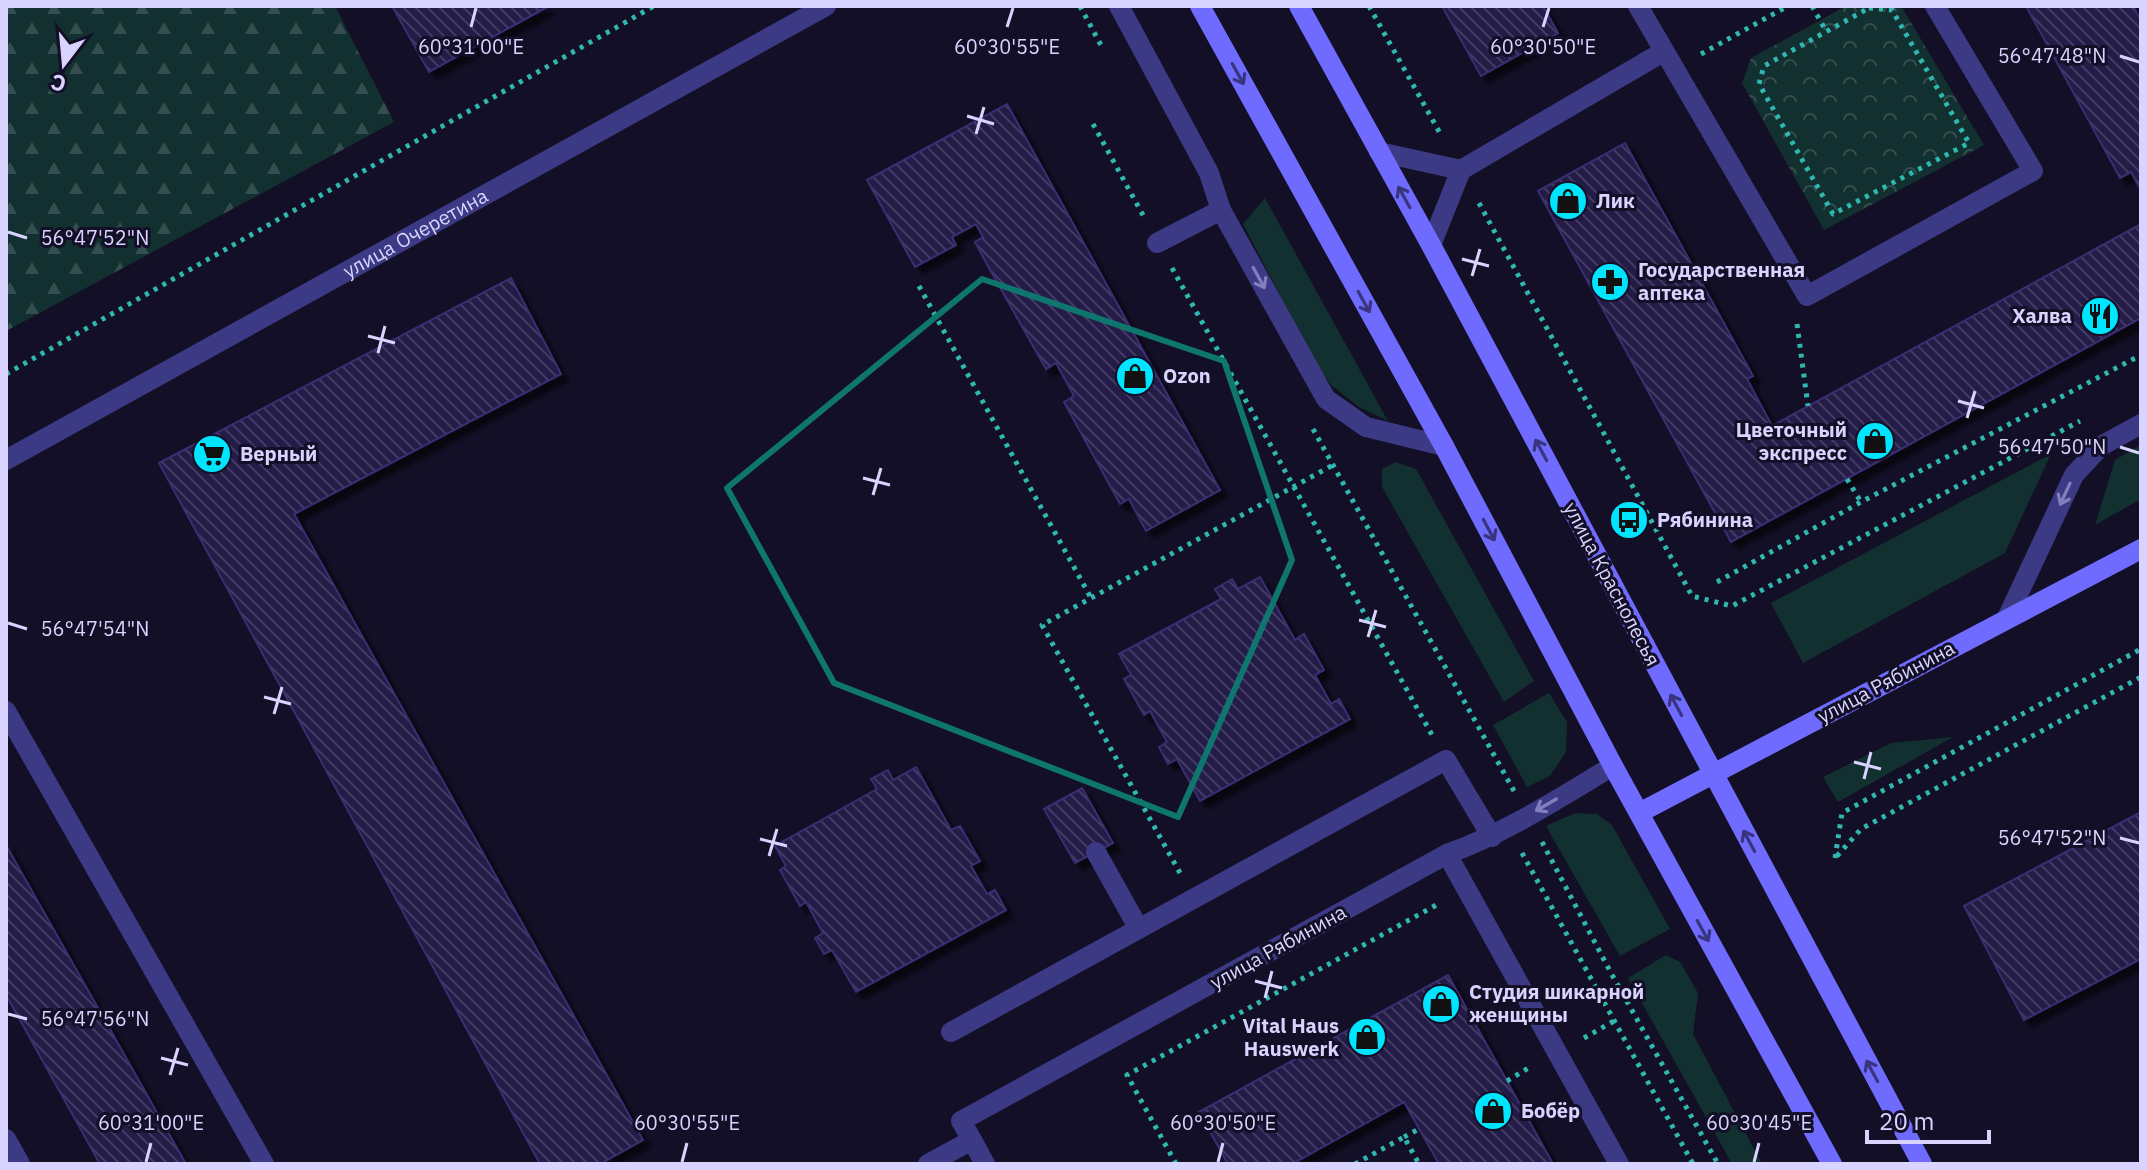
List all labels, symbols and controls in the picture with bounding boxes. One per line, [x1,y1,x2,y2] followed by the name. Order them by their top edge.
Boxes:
[24,24,104,104] north arrow
[418,33,524,60] text: 60°31'00"E
[954,33,1060,60] text: 60°30'55"E
[1490,33,1596,60] text: 60°30'50"E
[1998,42,2106,69] text: 56°47'48"N
[1231,62,1246,86] one-way arrow
[47,68,69,100] text: С
[1547,180,1589,222] shop icon: Лик
[338,182,493,284] street label: улица Очеретина
[1396,186,1412,209] one-way arrow
[1596,187,1635,214] place label: Лик
[41,224,149,251] text: 56°47'52"N
[1638,256,1805,306] place label: Государственная аптека
[1589,261,1631,303] pharmacy icon: Государственная аптека
[1252,266,1267,290] one-way arrow
[1356,290,1372,313] one-way arrow
[2079,295,2121,337] restaurant icon: Халва
[2012,302,2072,329] place label: Халва
[1114,355,1156,397] shop icon: Ozon
[1163,362,1211,389] place label: Ozon
[1736,416,1847,466] place label: Цветочный экспресс
[1854,420,1896,462] shop icon: Цветочный экспресс
[191,433,233,475] supermarket icon: Верный
[1998,433,2106,460] text: 56°47'50"N
[1532,439,1548,463] one-way arrow
[240,440,317,467] place label: Верный
[2057,481,2072,505] one-way arrow
[1558,497,1667,670] street label: улица Краснолесья
[1608,499,1650,541] bus stop icon: Рябинина
[1657,506,1753,533] place label: Рябинина
[1481,518,1497,541] one-way arrow
[41,615,149,642] text: 56°47'54"N
[1812,634,1959,729] street label: улица Рябинина
[1668,693,1683,717] one-way arrow
[1535,797,1558,813] one-way arrow
[1998,824,2106,851] text: 56°47'52"N
[1741,830,1756,854] one-way arrow
[1205,898,1351,995] street label: улица Рябинина
[1696,919,1711,943] one-way arrow
[1469,978,1644,1028] place label: Студия шикарной женщины
[1420,983,1462,1025] shop icon: Студия шикарной женщины
[41,1005,149,1032] text: 56°47'56"N
[1243,1012,1339,1062] place label: Vital Haus Hauswerk
[1346,1016,1388,1058] shop icon: Vital Haus Hauswerk
[1863,1059,1879,1083] one-way arrow
[1472,1090,1514,1132] shop icon: Бобёр
[1867,1094,1989,1144] scale bar
[1521,1097,1580,1124] place label: Бобёр
[1879,1105,1934,1137] text: 20 m
[98,1109,204,1136] text: 60°31'00"E
[634,1109,740,1136] text: 60°30'55"E
[1170,1109,1276,1136] text: 60°30'50"E
[1706,1109,1812,1136] text: 60°30'45"E

